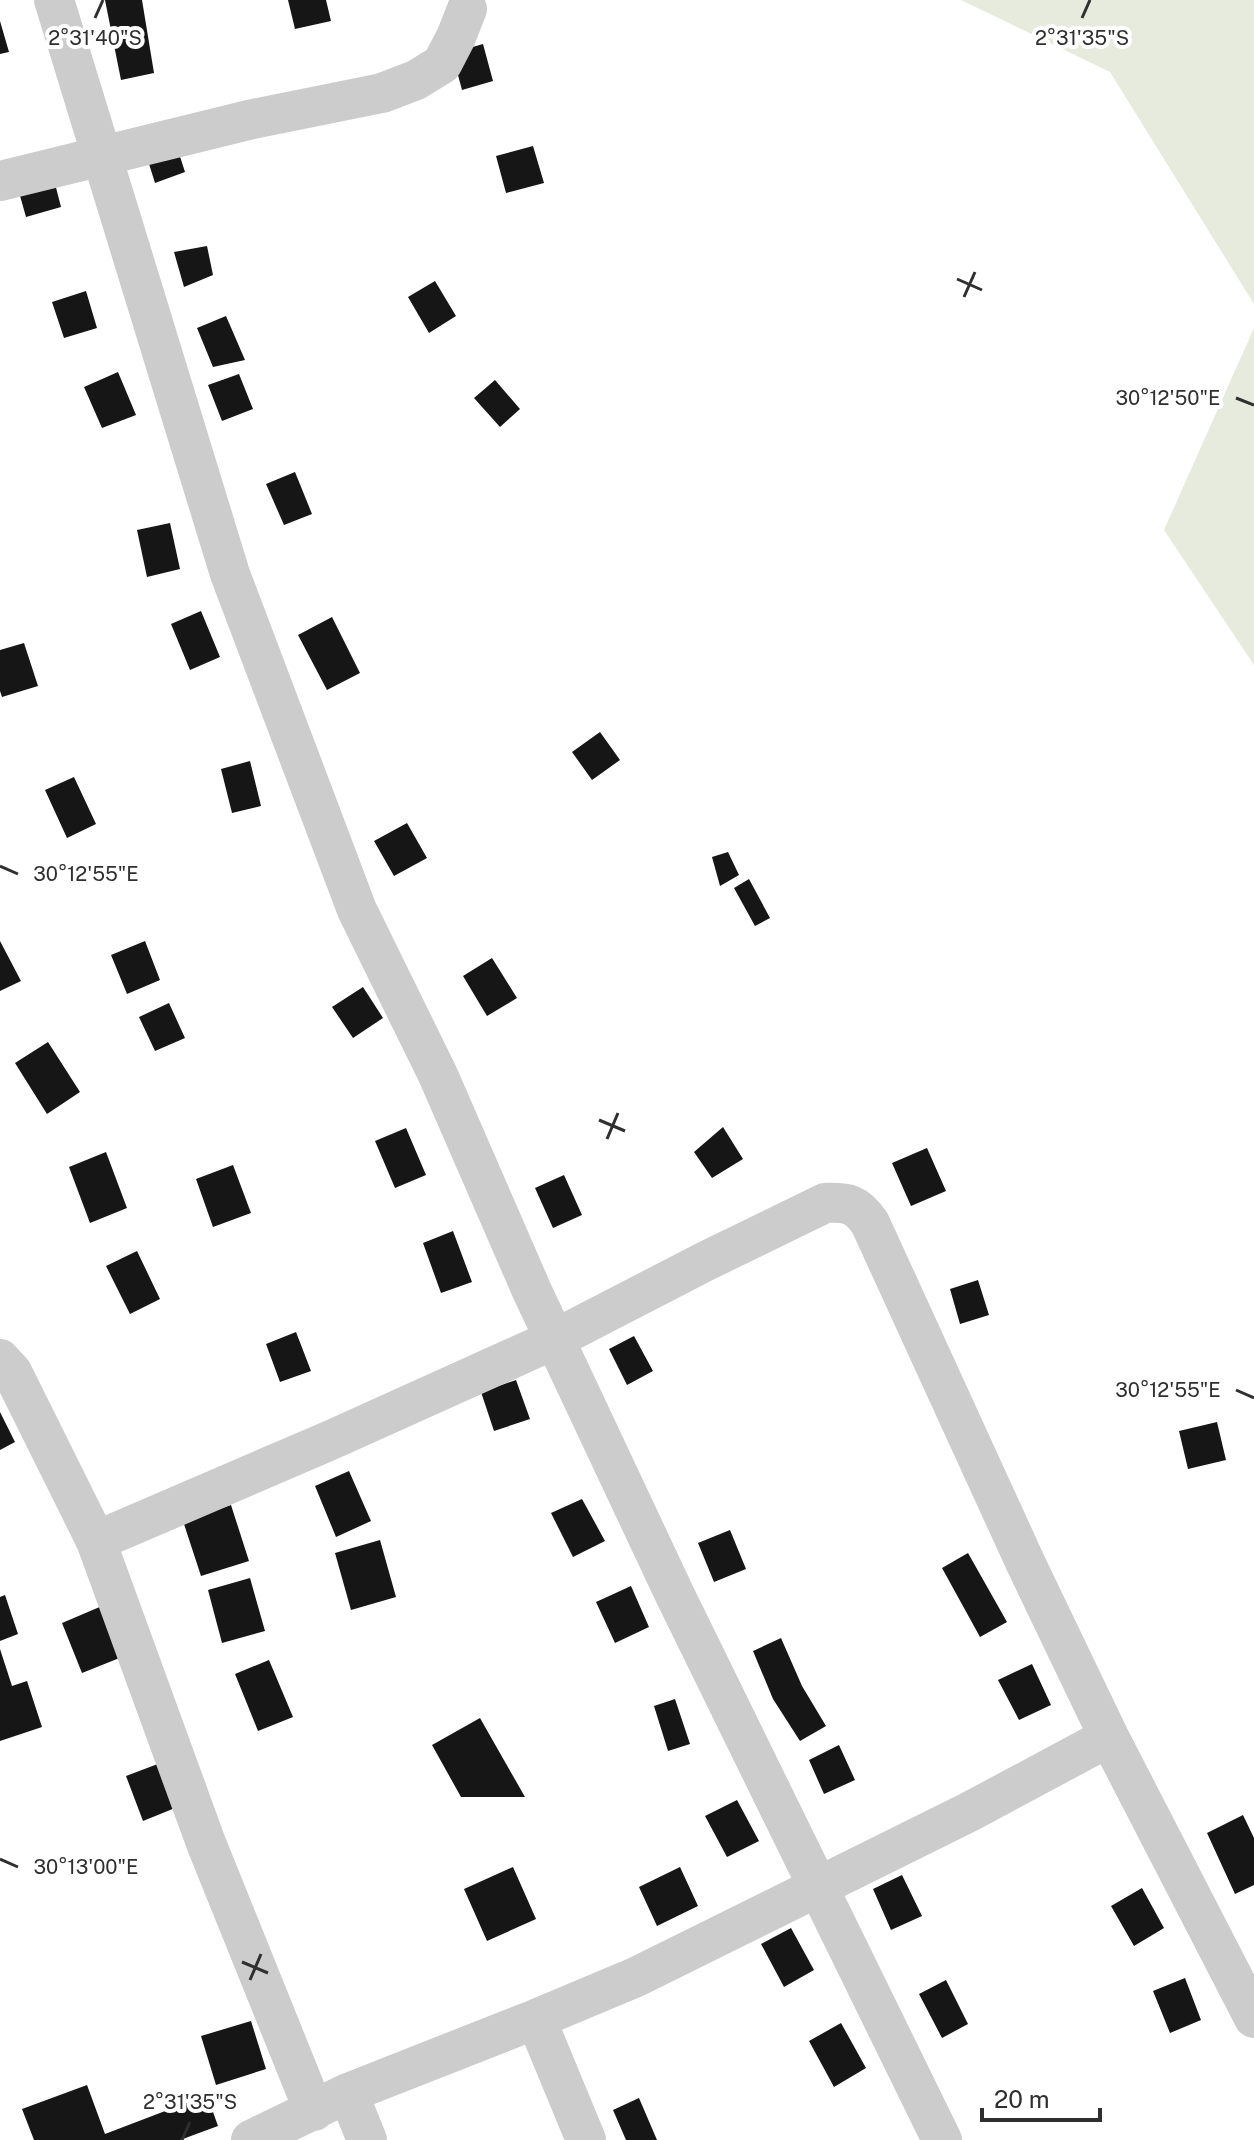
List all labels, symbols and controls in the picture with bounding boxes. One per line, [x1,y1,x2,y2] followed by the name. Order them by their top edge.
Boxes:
[48,26,142,50] text: 2°31'40"S
[1035,26,1129,50] text: 2°31'35"S
[1116,386,1220,410] text: 30°12'50"E
[33,862,139,886] text: 30°12'55"E
[1115,1378,1221,1402] text: 30°12'55"E
[34,1855,138,1879] text: 30°13'00"E
[982,2072,1100,2122] scale bar
[994,2085,1050,2113] text: 20 m
[143,2090,237,2114] text: 2°31'35"S

